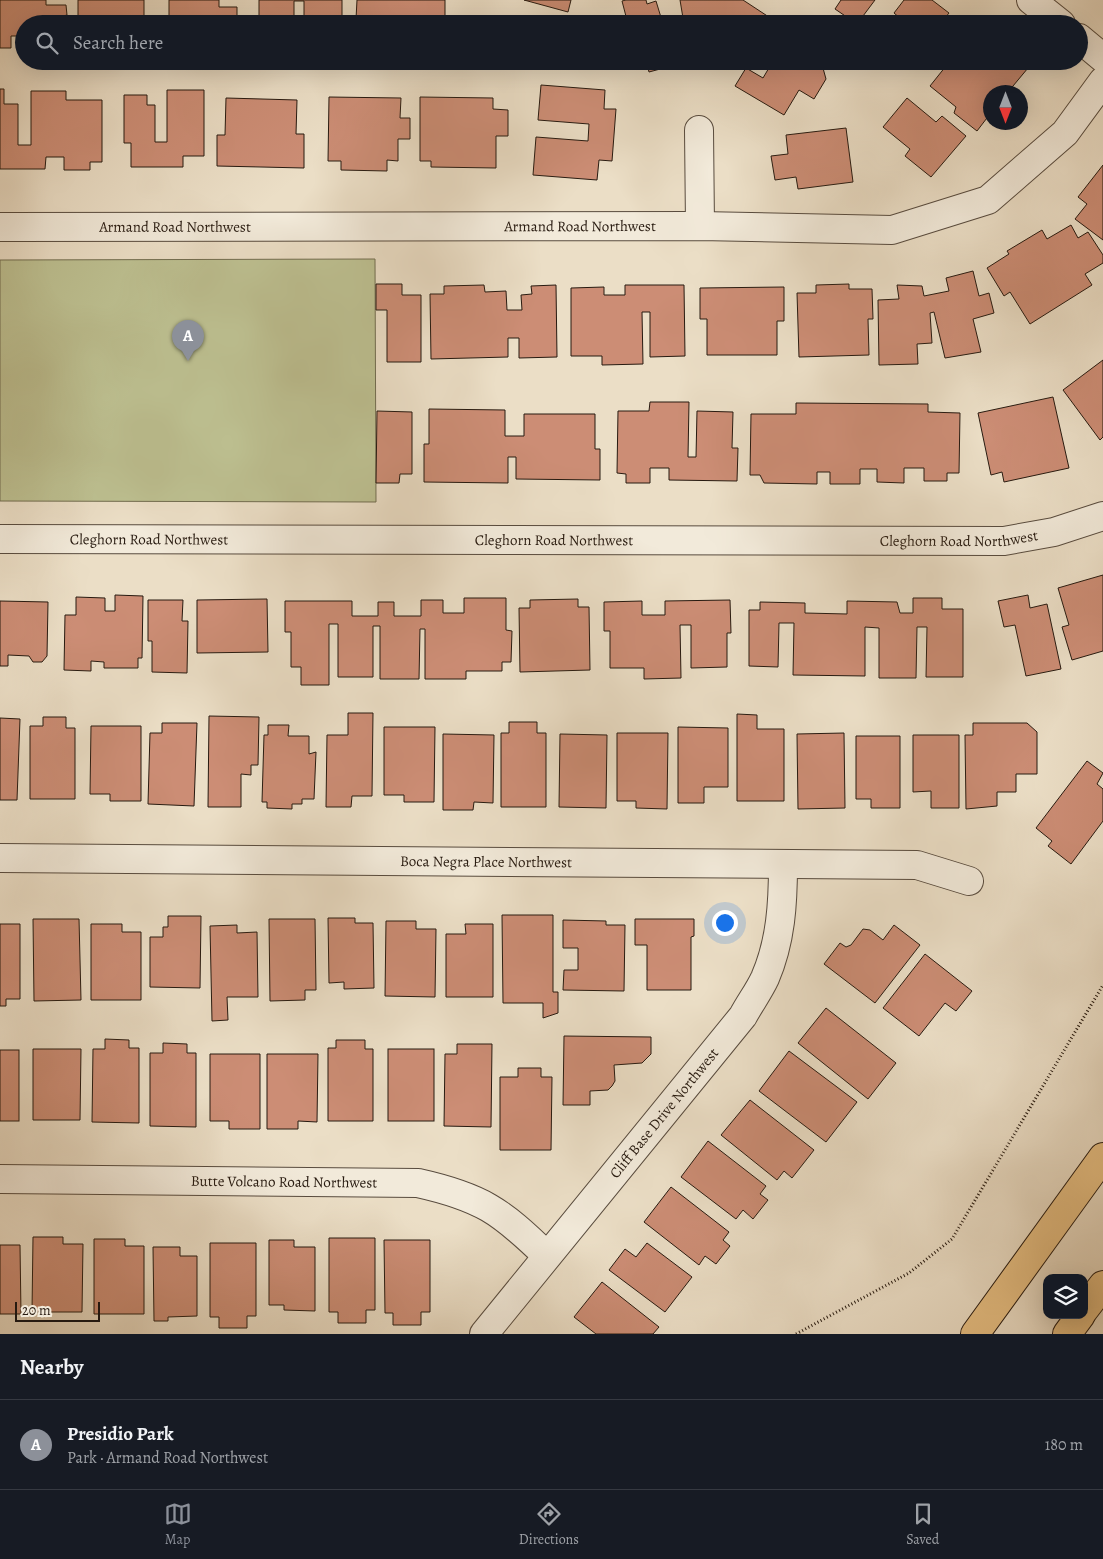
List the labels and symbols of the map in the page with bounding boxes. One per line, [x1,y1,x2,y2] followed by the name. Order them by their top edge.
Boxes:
[983,85,1028,130] north arrow
[503,216,656,236] street label: Armand Road Northwest
[98,217,251,237] street label: Armand Road Northwest
[172,320,204,361] pin: A
[880,525,1039,551] street label: Cleghorn Road Northwest
[70,529,228,549] street label: Cleghorn Road Northwest
[475,530,633,550] street label: Cleghorn Road Northwest
[400,851,572,872] street label: Boca Negra Place Northwest
[712,910,738,936] your location
[605,1044,723,1182] street label: Cliff Base Drive Northwest
[191,1171,377,1193] street label: Butte Volcano Road Northwest
[15,1299,100,1322] scale bar

